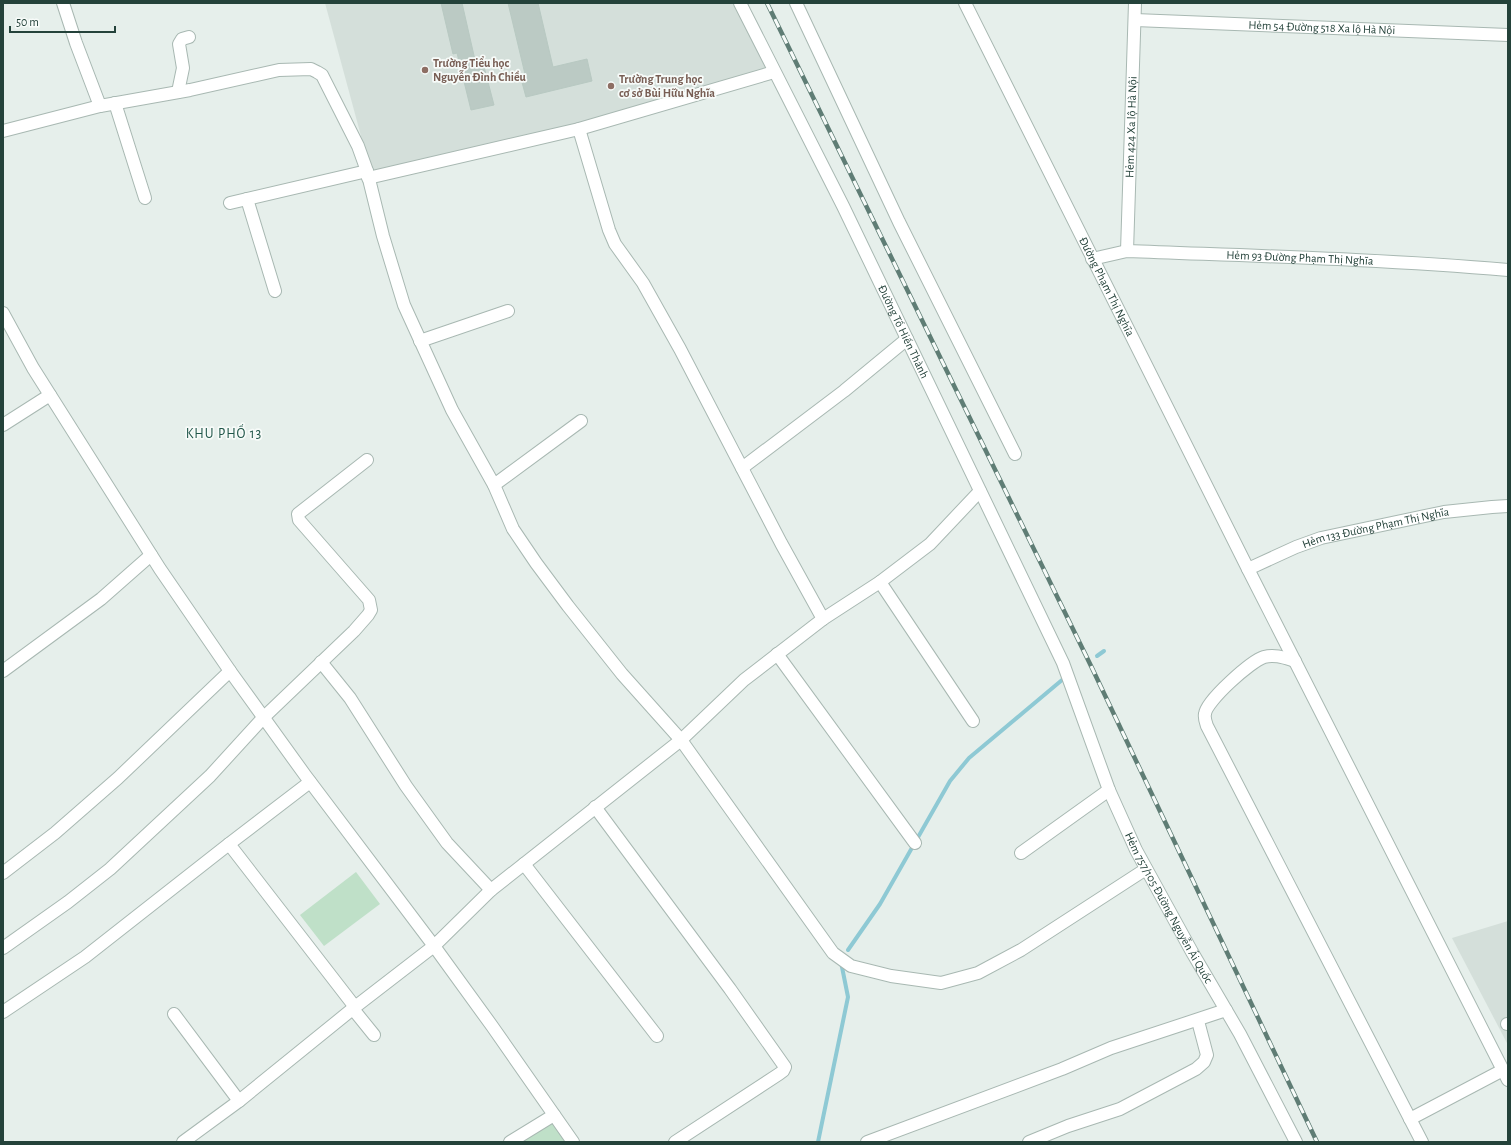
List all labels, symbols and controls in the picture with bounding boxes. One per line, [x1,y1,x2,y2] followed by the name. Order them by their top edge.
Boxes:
[10,8,115,34] scale bar
[16,16,39,28] text: 50 m
[1248,19,1396,36] street label: Hẻm 54 Đường 518 Xa lộ Hà Nội
[433,56,527,84] place label: Trường Tiểu học Nguyễn Đình Chiều
[420,65,430,75] marker: Trường Tiểu học Nguyễn Đình Chiều
[619,73,715,99] place label: Trường Trung học cơ sở Bùi Hữu Nghĩa
[1123,76,1139,178] street label: Hẻm 424 Xa lộ Hà Nội
[606,81,616,91] marker: Trường Trung học cơ sở Bùi Hữu Nghĩa
[1077,235,1137,339] street label: Đường Phạm Thị Nghĩa
[1226,249,1374,267] street label: Hẻm 93 Đường Phạm Thị Nghĩa
[876,283,931,380] street label: Đường Tố Hiến Thành
[186,423,262,441] district label: KHU PHỐ 13
[1301,505,1450,550] street label: Hẻm 133 Đường Phạm Thị Nghĩa
[1123,830,1215,986] street label: Hẻm 757/105 Đường Nguyễn Ái Quốc

